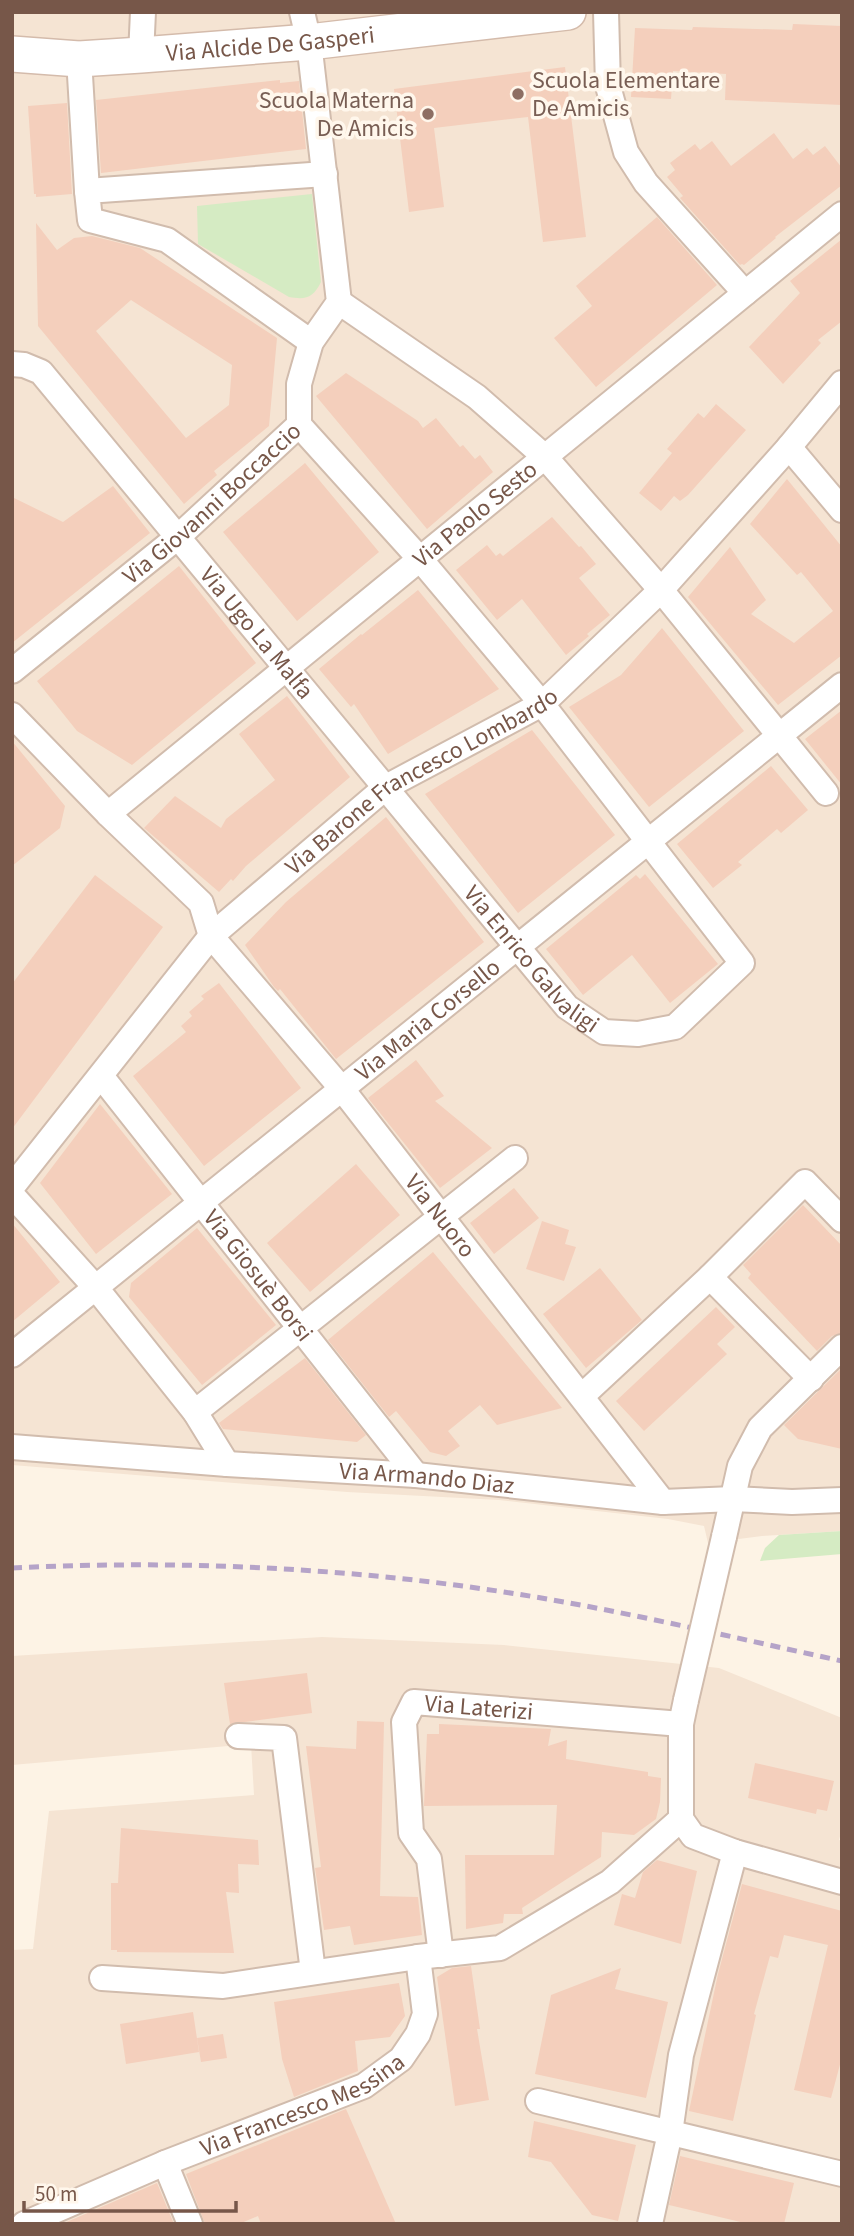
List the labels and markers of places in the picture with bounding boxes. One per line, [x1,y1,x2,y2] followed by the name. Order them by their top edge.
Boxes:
[532,63,720,126] place label: Scuola Elementare De Amicis
[259,83,414,146] place label: Scuola Materna De Amicis
[510,86,526,102] marker: Scuola Elementare De Amicis
[420,106,436,122] marker: Scuola Materna De Amicis

